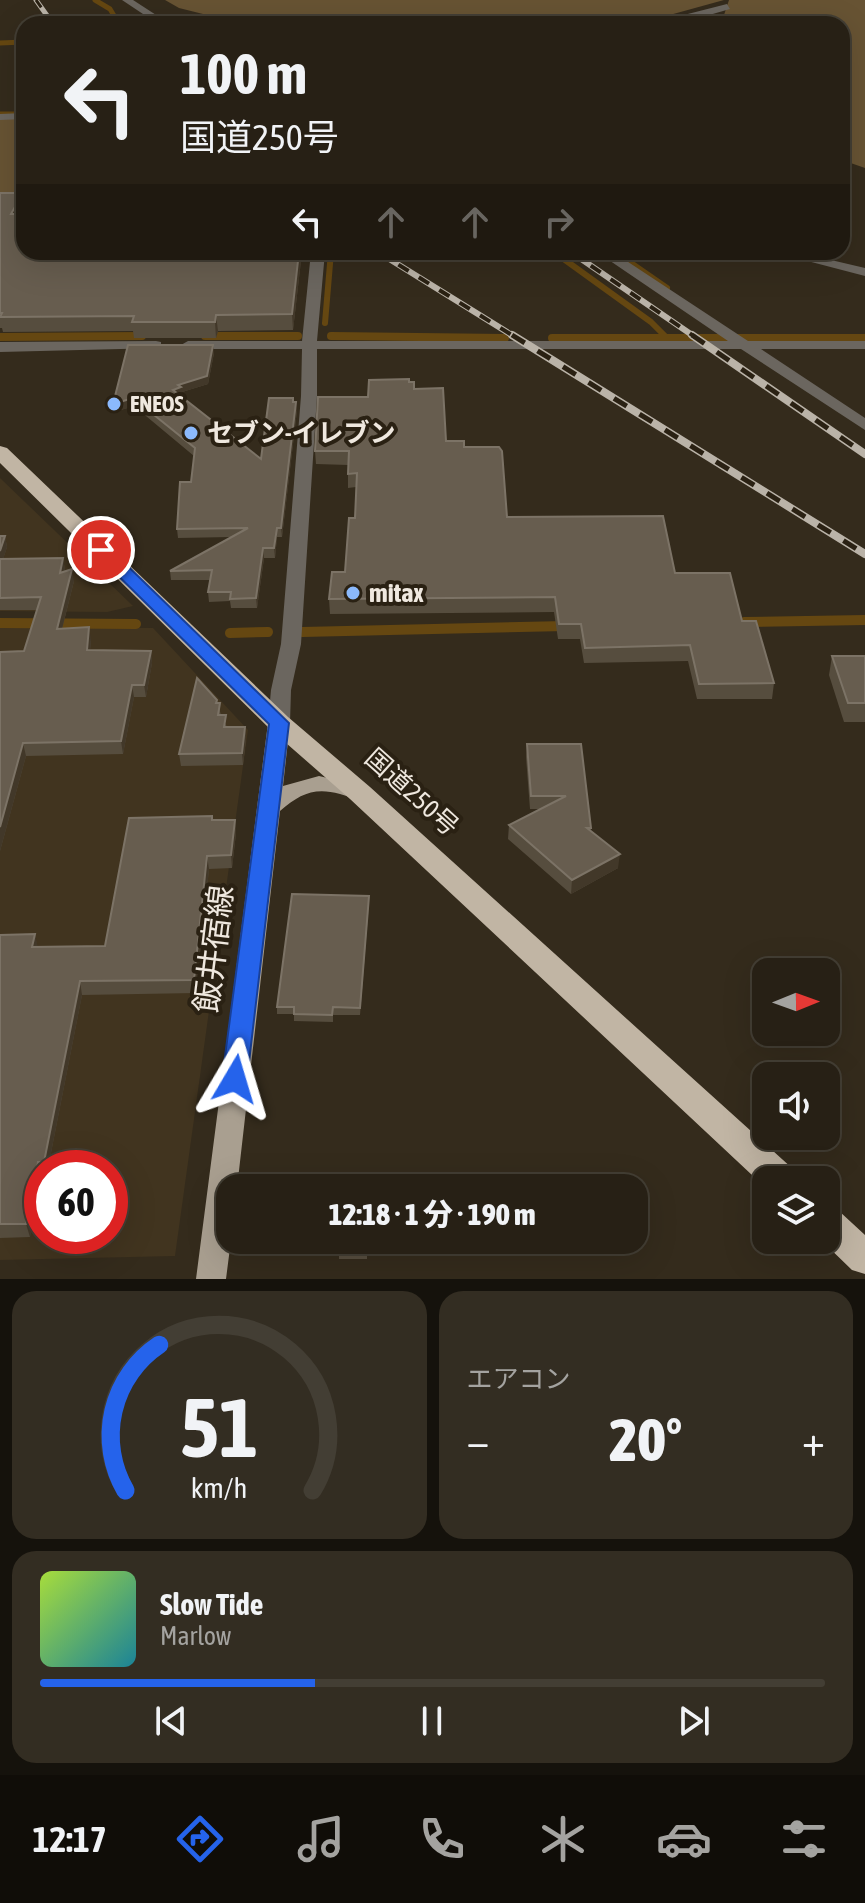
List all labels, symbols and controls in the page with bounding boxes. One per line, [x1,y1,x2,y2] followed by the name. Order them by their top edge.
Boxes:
[180,42,307,106] text: 100 m
[48,48,152,152] icon: left
[180,116,339,158] text: 国道250号
[285,200,329,244] icon: left
[369,200,413,244] icon: ahead
[453,200,497,244] icon: ahead
[537,200,581,244] icon: right
[130,391,184,417] place label: ENEOS
[105,395,123,413] marker: ENEOS
[207,418,396,448] place label: セブン-イレブン
[182,424,200,442] marker: セブン-イレブン
[67,516,135,584] pin
[79,528,123,572] icon: arrive
[369,578,424,608] place label: mitax
[344,584,362,602] marker: mitax
[359,742,465,842] street label: 国道250号
[187,883,240,1015] street label: 飯井宿線
[752,958,840,1046] north arrow
[752,958,840,1254] map controls
[193,1037,277,1121] position arrow
[752,1062,840,1150] button: sound
[24,1150,128,1254] speed limit sign: 60
[752,1166,840,1254] button: layers
[328,1197,536,1231] text: 12:18 · 1 分 · 190 m
[467,1364,571,1394] text: エアコン
[180,1379,258,1475] text: 51
[609,1405,682,1474] text: 20°
[467,1415,489,1465] text: −
[802,1415,825,1465] text: +
[191,1471,248,1504] text: km/h
[160,1587,263,1621] text: Slow Tide
[160,1621,231,1651] text: Marlow
[149,1699,193,1743] icon: previous
[410,1699,454,1743] icon: pause
[672,1699,716,1743] icon: next
[172,1811,228,1867] icon: directions
[293,1811,349,1867] icon: music
[414,1811,470,1867] icon: phone
[535,1811,591,1867] icon: climate
[656,1811,712,1867] icon: car
[776,1811,832,1867] icon: filters
[32,1818,107,1860] text: 12:17

